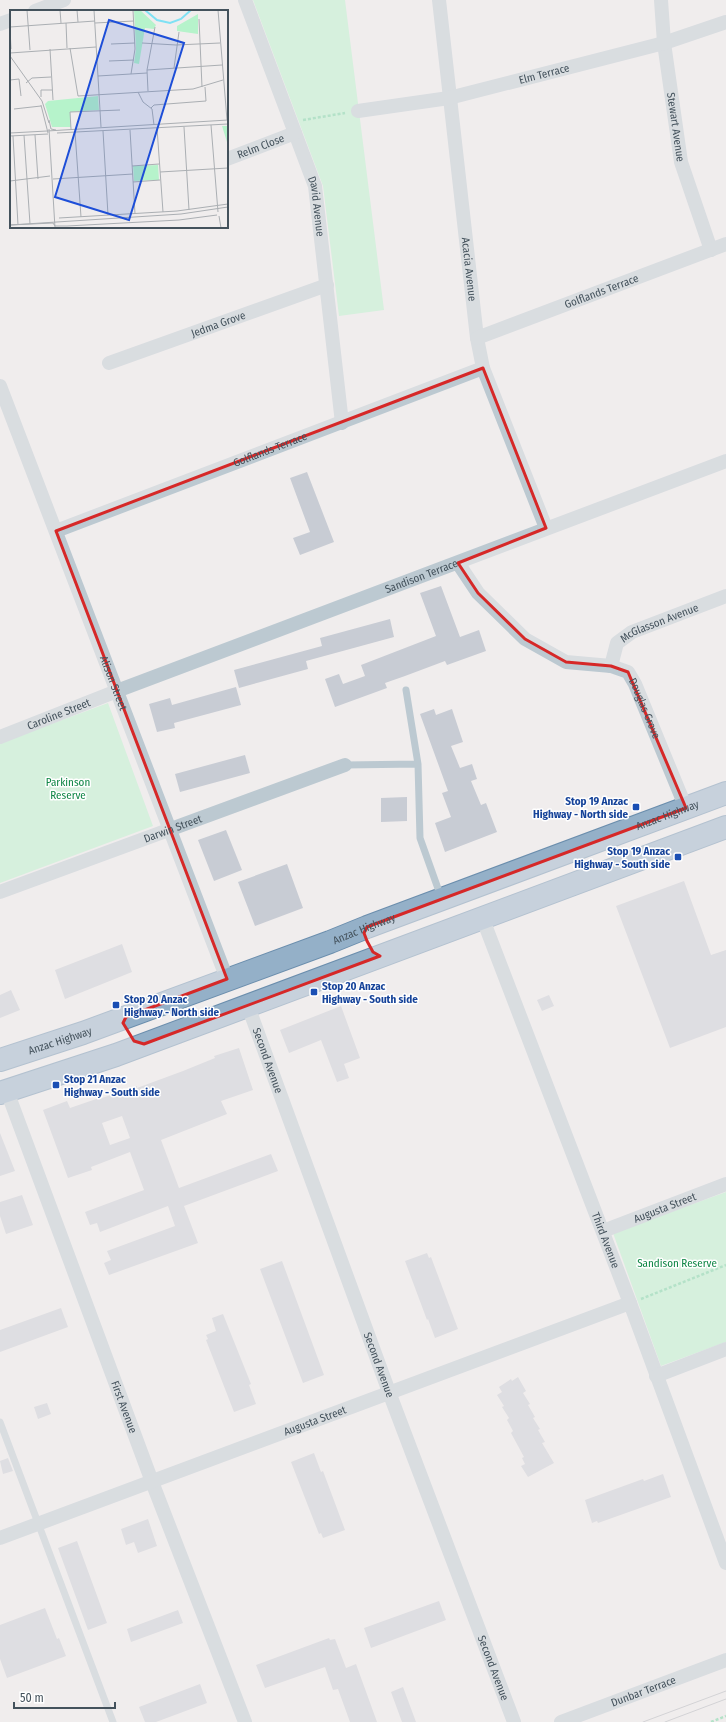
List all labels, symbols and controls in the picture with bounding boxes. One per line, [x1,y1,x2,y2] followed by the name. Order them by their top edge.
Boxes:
[10,10,228,228] inset map
[517,61,571,86] street label: Elm Terrace
[665,91,687,163] street label: Stewart Avenue
[235,131,286,161] street label: Relm Close
[305,174,327,237] street label: David Avenue
[459,237,479,302] street label: Acacia Avenue
[563,271,640,311] street label: Golflands Terrace
[189,308,247,340] street label: Jedma Grove
[231,429,309,469] street label: Golflands Terrace
[383,556,460,596] street label: Sandison Terrace
[618,601,700,645] street label: McGlasson Avenue
[97,654,130,713] street label: Alison Street
[626,675,663,740] street label: Douglas Grove
[25,696,92,732] street label: Caroline Street
[46,776,90,802] park label: Parkinson Reserve
[533,795,628,821] place label: Stop 19 Anzac Highway - North side
[634,797,701,833] street label: Anzac Highway
[631,802,641,812] marker: Stop 19 Anzac Highway - North side
[142,812,204,845] street label: Darwin Street
[574,845,670,871] place label: Stop 19 Anzac Highway - South side
[673,852,683,862] marker: Stop 19 Anzac Highway - South side
[331,911,397,947] street label: Anzac Highway
[322,980,418,1006] place label: Stop 20 Anzac Highway - South side
[309,987,319,997] marker: Stop 20 Anzac Highway - South side
[124,993,219,1019] place label: Stop 20 Anzac Highway - North side
[111,1000,121,1010] marker: Stop 20 Anzac Highway - North side
[26,1024,94,1057] street label: Anzac Highway
[250,1026,286,1095] street label: Second Avenue
[64,1073,160,1099] place label: Stop 21 Anzac Highway - South side
[51,1080,61,1090] marker: Stop 21 Anzac Highway - South side
[632,1190,698,1225] street label: Augusta Street
[589,1210,622,1270] street label: Third Avenue
[637,1257,717,1270] park label: Sandison Reserve
[361,1330,397,1399] street label: Second Avenue
[109,1379,140,1435] street label: First Avenue
[282,1403,348,1438] street label: Augusta Street
[475,1634,512,1702] street label: Second Avenue
[609,1673,678,1709] street label: Dunbar Terrace
[14,1684,115,1710] scale bar
[20,1691,44,1705] text: 50 m

